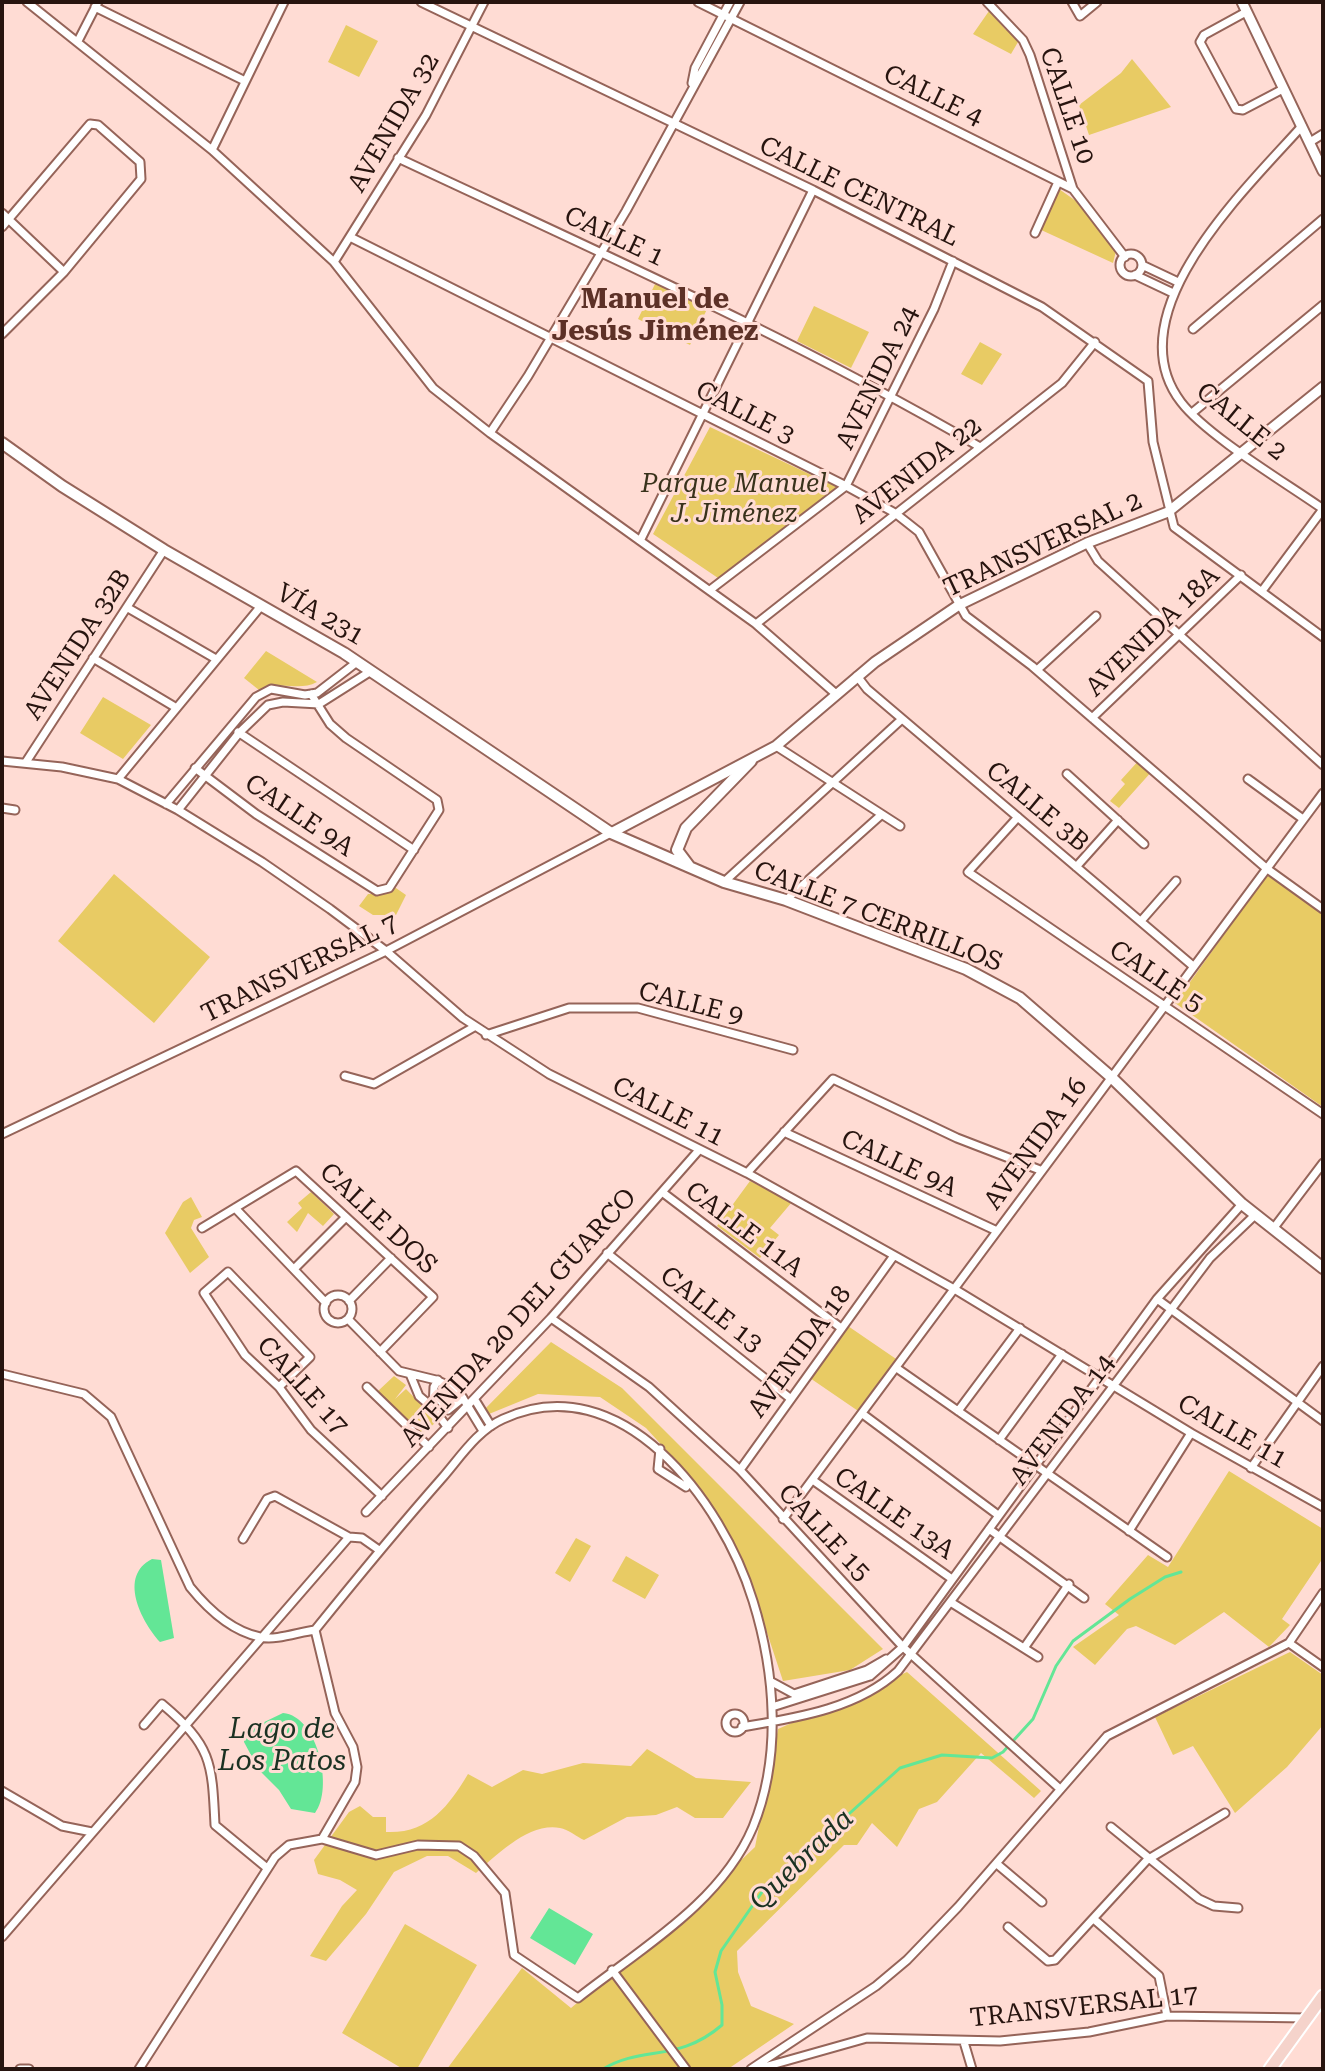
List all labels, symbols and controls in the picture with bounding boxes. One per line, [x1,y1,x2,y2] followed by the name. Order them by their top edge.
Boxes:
[1032,44,1102,168] street label: CALLE 10
[342,48,446,198] street label: AVENIDA 32
[878,59,988,133] street label: CALLE 4
[754,130,964,254] street label: CALLE CENTRAL
[559,200,669,274] street label: CALLE 1
[552,283,758,349] district label: Manuel de Jesús Jiménez
[830,301,926,455] street label: AVENIDA 24
[690,375,800,451] street label: CALLE 3
[1190,376,1292,468] street label: CALLE 2
[846,411,988,531] street label: AVENIDA 22
[641,468,827,530] park label: Parque Manuel J. Jiménez
[939,485,1147,605] street label: TRANSVERSAL 2
[1080,560,1226,704] street label: AVENIDA 18A
[18,564,138,726] street label: AVENIDA 32B
[270,577,370,653] street label: VÍA 231
[979,755,1095,859] street label: CALLE 3B
[238,768,360,864] street label: CALLE 9A
[749,855,1007,979] street label: CALLE 7 CERRILLOS
[197,908,403,1030] street label: TRANSVERSAL 7
[1103,934,1209,1020] street label: CALLE 5
[635,976,747,1032] street label: CALLE 9
[607,1071,729,1153] street label: CALLE 11
[978,1072,1094,1216] street label: AVENIDA 16
[836,1123,962,1205] street label: CALLE 9A
[313,1157,443,1281] street label: CALLE DOS
[679,1176,809,1284] street label: CALLE 11A
[395,1182,643,1454] street label: AVENIDA 20 DEL GUARCO
[654,1260,768,1360] street label: CALLE 13
[742,1280,858,1424] street label: AVENIDA 18
[250,1330,354,1442] street label: CALLE 17
[1004,1349,1122,1491] street label: AVENIDA 14
[1172,1388,1292,1476] street label: CALLE 11
[828,1461,960,1567] street label: CALLE 13A
[771,1478,877,1588] street label: CALLE 15
[218,1713,346,1779] water label: Lago de Los Patos
[743,1802,861,1918] water label: Quebrada
[968,1979,1200,2035] street label: TRANSVERSAL 17

